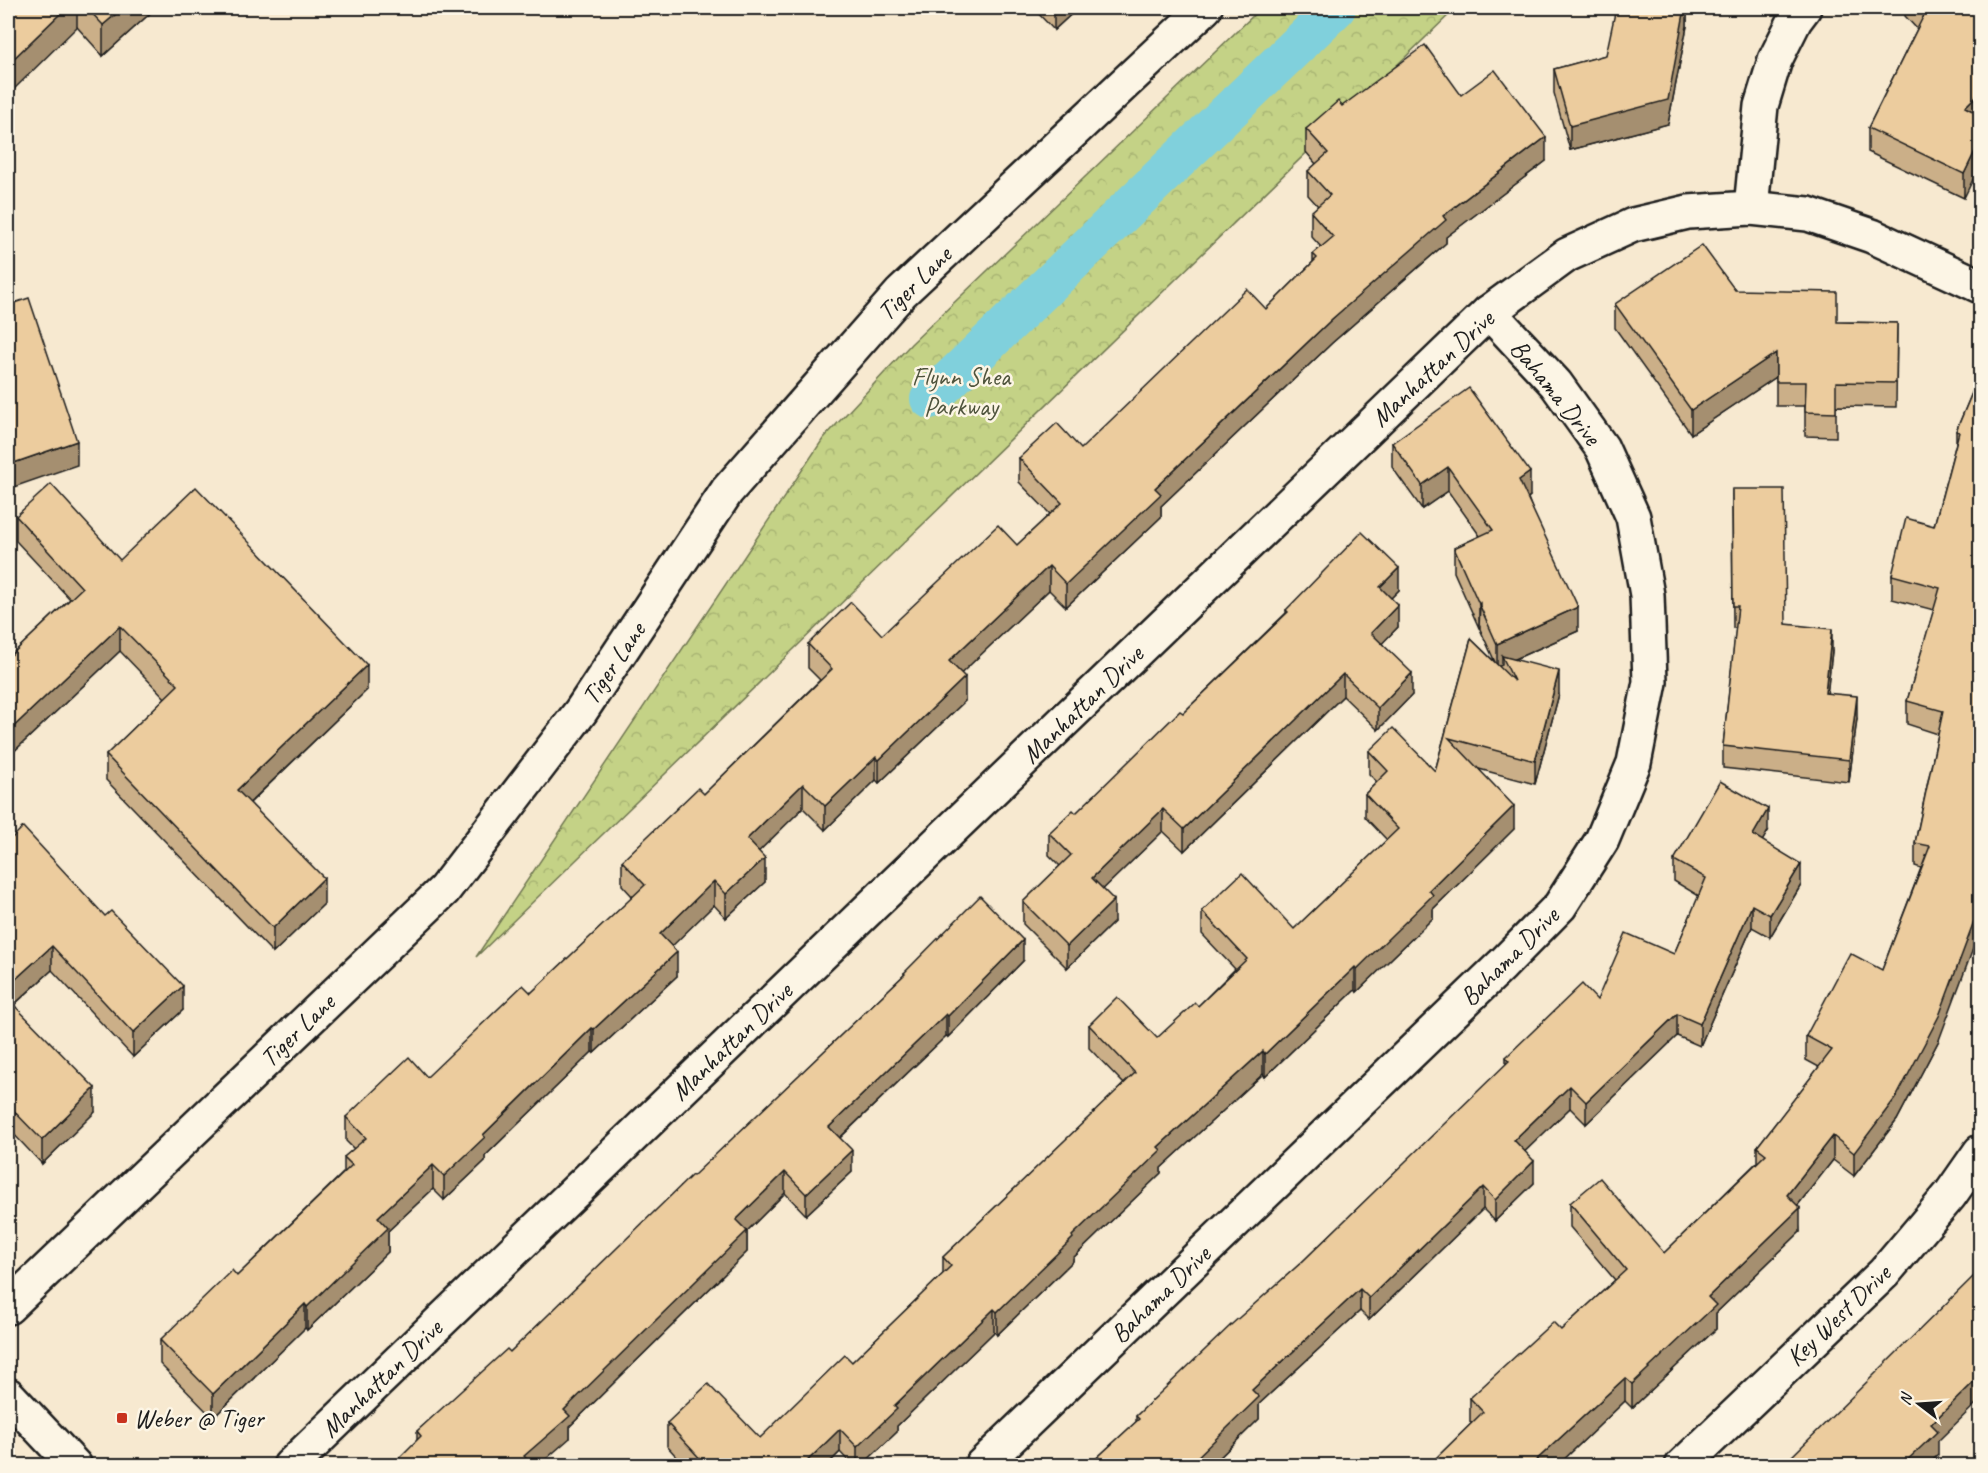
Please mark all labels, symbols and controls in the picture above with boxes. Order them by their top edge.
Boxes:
street label: Tiger Lane [870,237,960,328]
street label: Manhattan Drive [1364,302,1502,434]
street label: Bahama Drive [1503,333,1609,453]
park label: Flynn Shea Parkway [912,360,1012,423]
street label: Tiger Lane [574,614,654,711]
street label: Manhattan Drive [1015,637,1151,771]
street label: Bahama Drive [1453,899,1567,1013]
street label: Manhattan Drive [664,974,800,1108]
street label: Tiger Lane [253,985,344,1074]
street label: Bahama Drive [1103,1237,1219,1350]
street label: Key West Drive [1779,1256,1899,1373]
street label: Manhattan Drive [314,1311,450,1445]
north arrow [1889,1374,1949,1434]
text: N [1895,1389,1918,1408]
place label: Weber @ Tiger [134,1402,265,1435]
marker: Weber @ Tiger [115,1411,129,1425]

